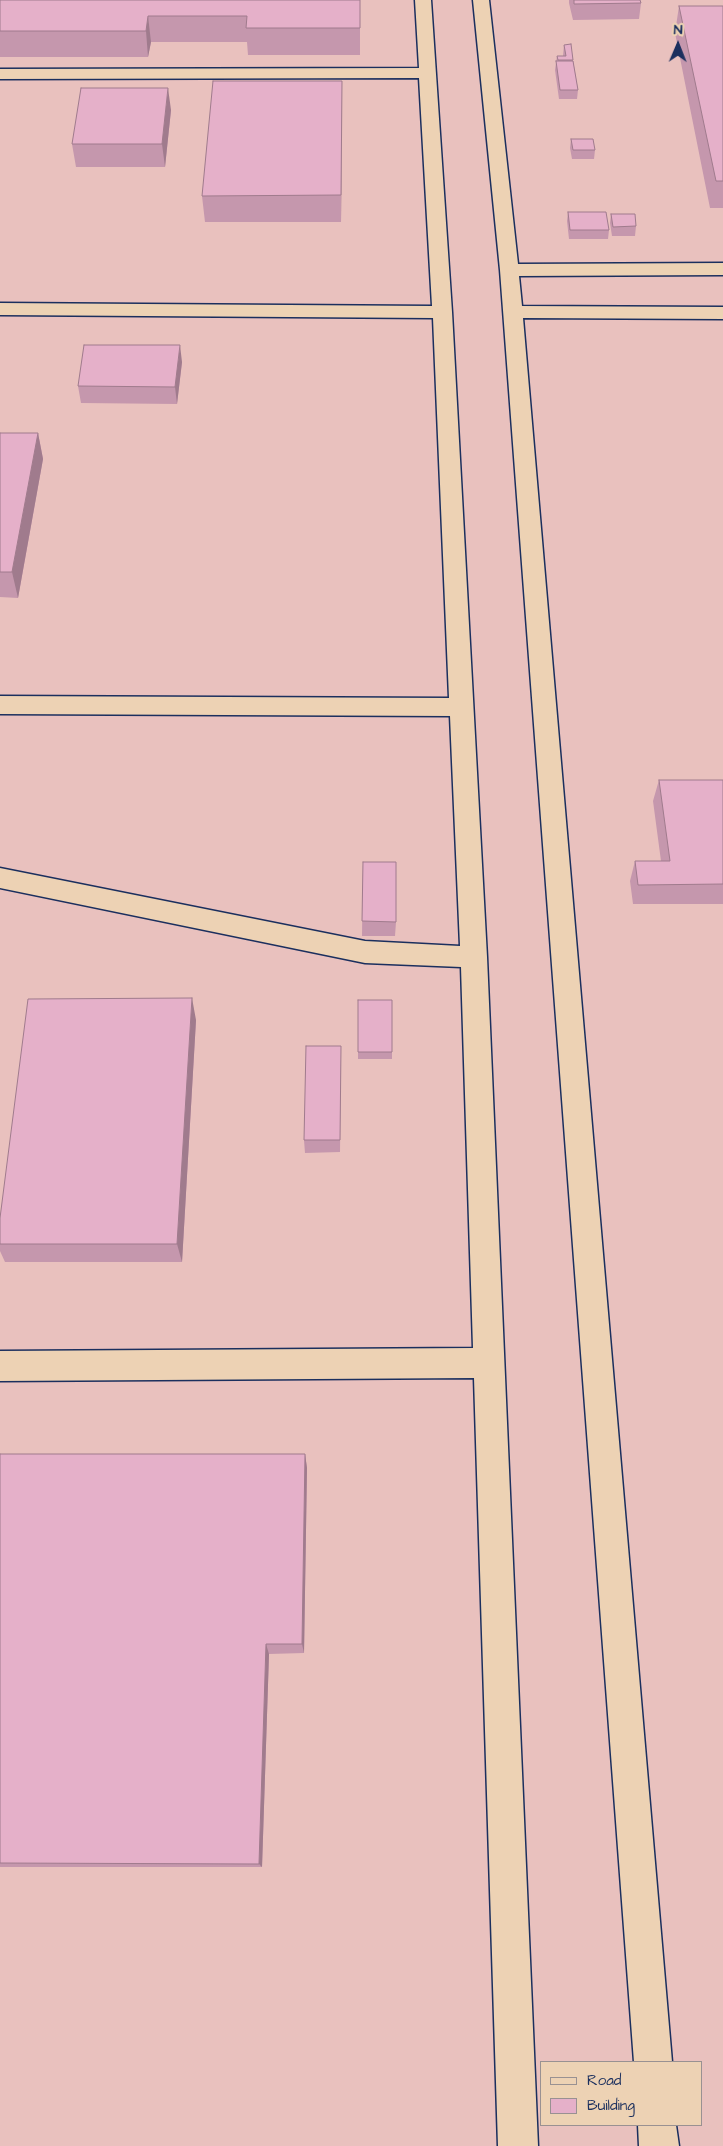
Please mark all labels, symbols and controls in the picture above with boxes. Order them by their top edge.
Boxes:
north arrow [653,20,703,70]
text: N [674,20,683,40]
legend [540,2061,703,2126]
text: Road [587,2070,621,2091]
text: Building [587,2095,635,2116]

